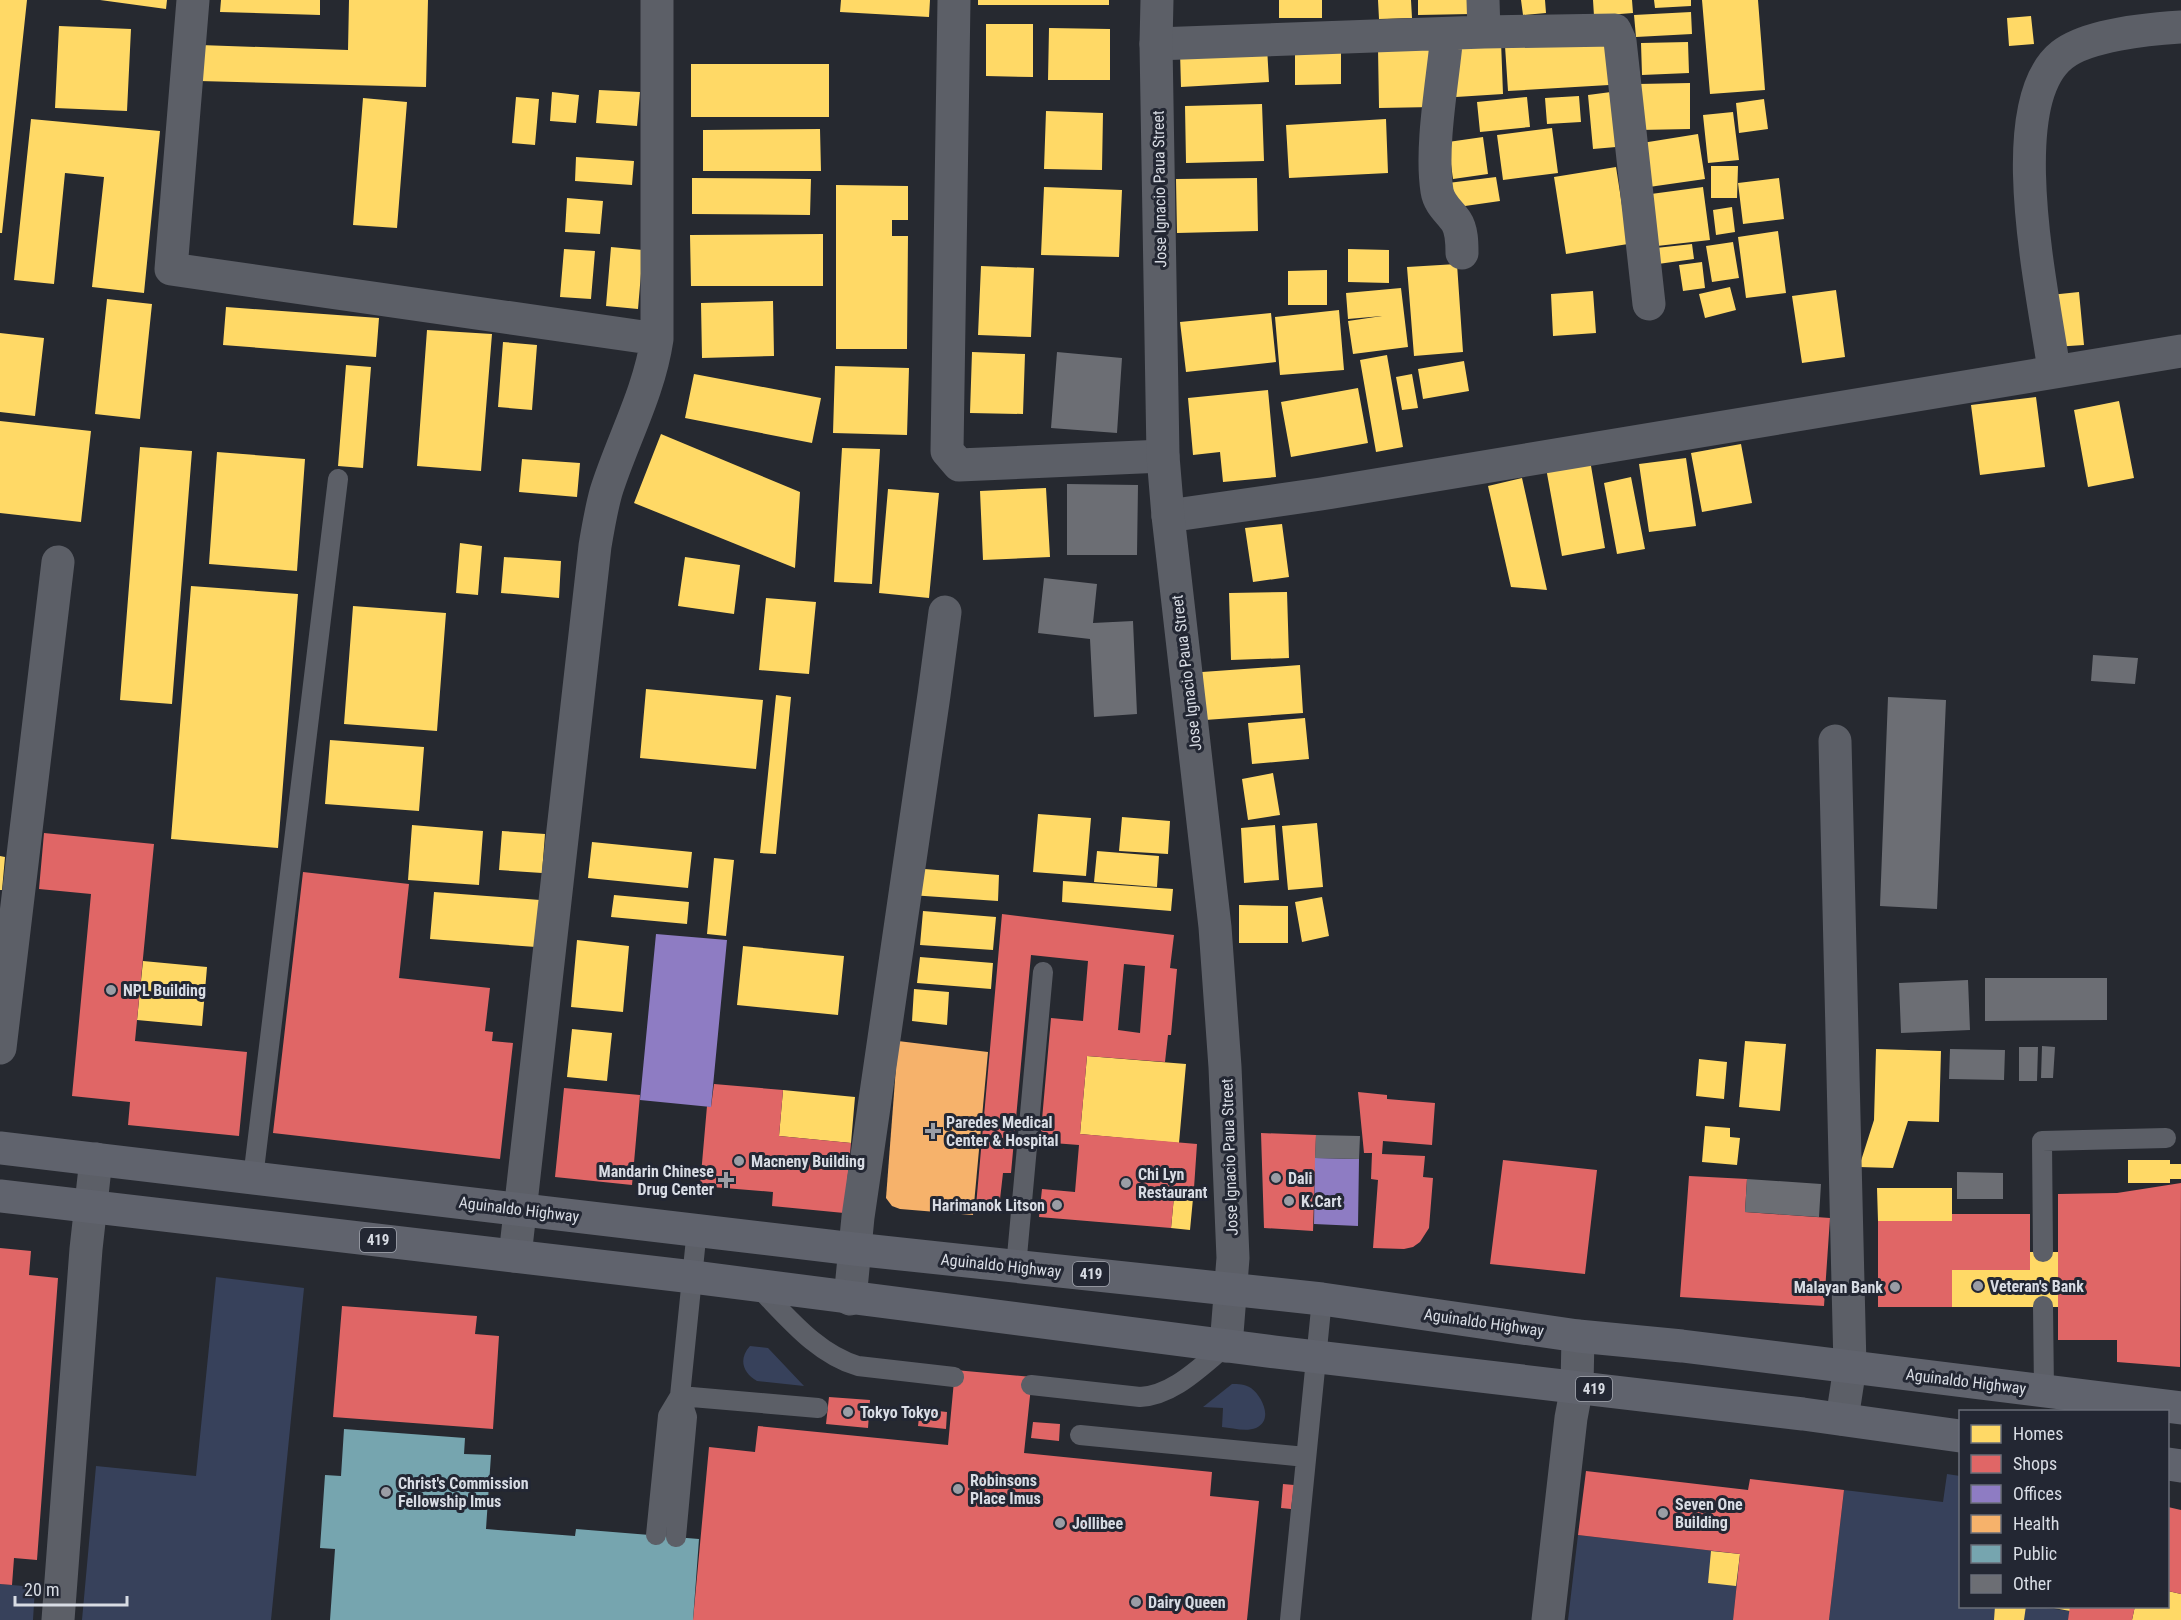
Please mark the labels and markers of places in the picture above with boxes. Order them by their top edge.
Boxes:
place label: NPL Building [123,981,206,1000]
marker: NPL Building [104,983,118,997]
place label: Paredes Medical Center & Hospital [946,1113,1059,1150]
marker: Paredes Medical Center & Hospital [924,1122,942,1140]
place label: Macneny Building [751,1152,865,1171]
marker: Macneny Building [732,1154,746,1168]
place label: Mandarin Chinese Drug Center [599,1162,714,1199]
place label: Chi Lyn Restaurant [1138,1165,1208,1202]
place label: Dali [1288,1169,1313,1188]
marker: Dali [1269,1171,1283,1185]
marker: Mandarin Chinese Drug Center [719,1173,733,1187]
marker: Chi Lyn Restaurant [1119,1176,1133,1190]
place label: K.Cart [1301,1192,1342,1211]
marker: K.Cart [1282,1194,1296,1208]
place label: Harimanok Litson [932,1196,1045,1215]
marker: Harimanok Litson [1050,1198,1064,1212]
place label: Veteran's Bank [1990,1277,2084,1296]
place label: Malayan Bank [1794,1278,1883,1297]
marker: Veteran's Bank [1971,1279,1985,1293]
marker: Malayan Bank [1888,1280,1902,1294]
place label: Tokyo Tokyo [860,1403,939,1422]
marker: Tokyo Tokyo [841,1405,855,1419]
place label: Robinsons Place Imus [970,1471,1041,1508]
place label: Christ's Commission Fellowship Imus [398,1474,529,1511]
marker: Robinsons Place Imus [951,1482,965,1496]
marker: Christ's Commission Fellowship Imus [379,1485,393,1499]
place label: Seven One Building [1675,1495,1743,1532]
marker: Seven One Building [1656,1506,1670,1520]
place label: Jollibee [1072,1514,1123,1533]
marker: Jollibee [1053,1516,1067,1530]
place label: Dairy Queen [1148,1593,1226,1612]
marker: Dairy Queen [1129,1595,1143,1609]

